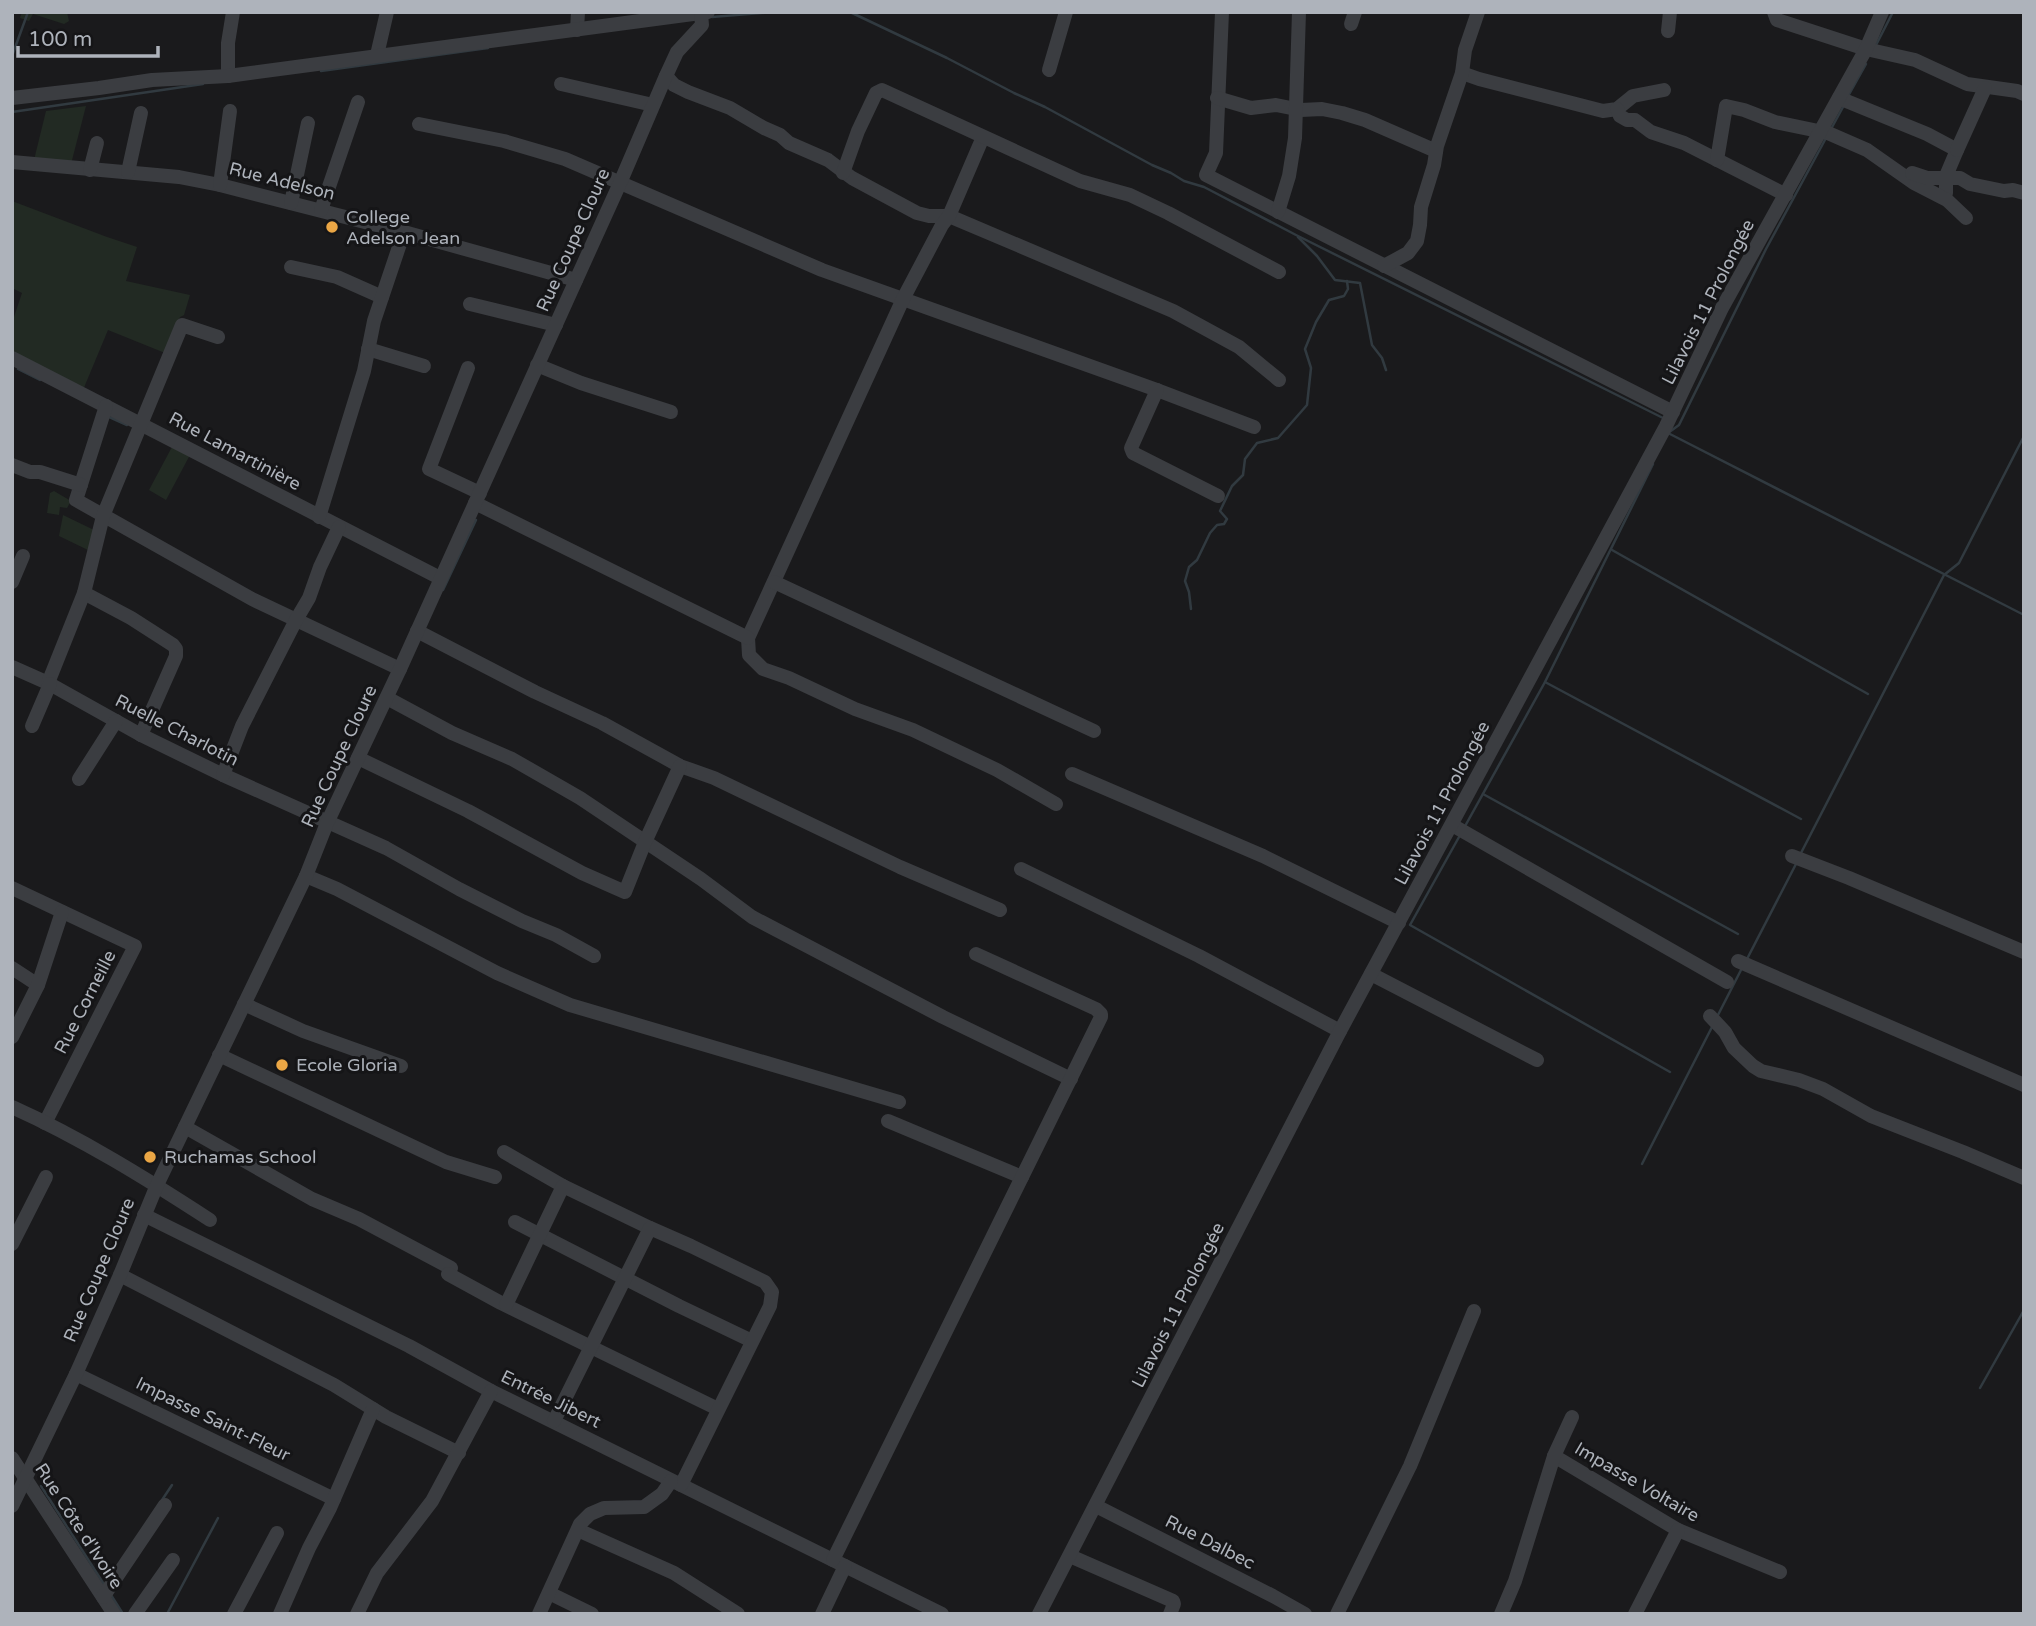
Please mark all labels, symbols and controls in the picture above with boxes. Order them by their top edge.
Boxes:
scale bar [18,14,158,58]
text: 100 m [28,27,92,52]
street label: Rue Adelson [227,157,337,205]
street label: Rue Coupe Cloure [531,165,615,315]
place label: College Adelson Jean [346,206,460,249]
street label: Lilavois 11 Prolongée [1657,216,1759,388]
marker: College Adelson Jean [324,219,340,235]
street label: Rue Lamartinière [165,407,305,495]
street label: Rue Coupe Cloure [296,681,382,831]
street label: Ruelle Charlotin [111,689,243,771]
street label: Lilavois 11 Prolongée [1389,717,1495,889]
street label: Rue Corneille [49,946,121,1058]
place label: Ecole Gloria [296,1054,398,1076]
marker: Ecole Gloria [274,1057,290,1073]
place label: Ruchamas School [164,1146,316,1168]
marker: Ruchamas School [142,1149,158,1165]
street label: Rue Coupe Cloure [59,1194,139,1346]
street label: Lilavois 11 Prolongée [1127,1219,1229,1391]
street label: Entrée Jibert [497,1365,605,1433]
street label: Impasse Saint-Fleur [132,1372,294,1466]
street label: Impasse Voltaire [1571,1437,1703,1527]
street label: Rue Côte d'Ivoire [30,1459,128,1593]
street label: Rue Dalbec [1161,1510,1259,1574]

